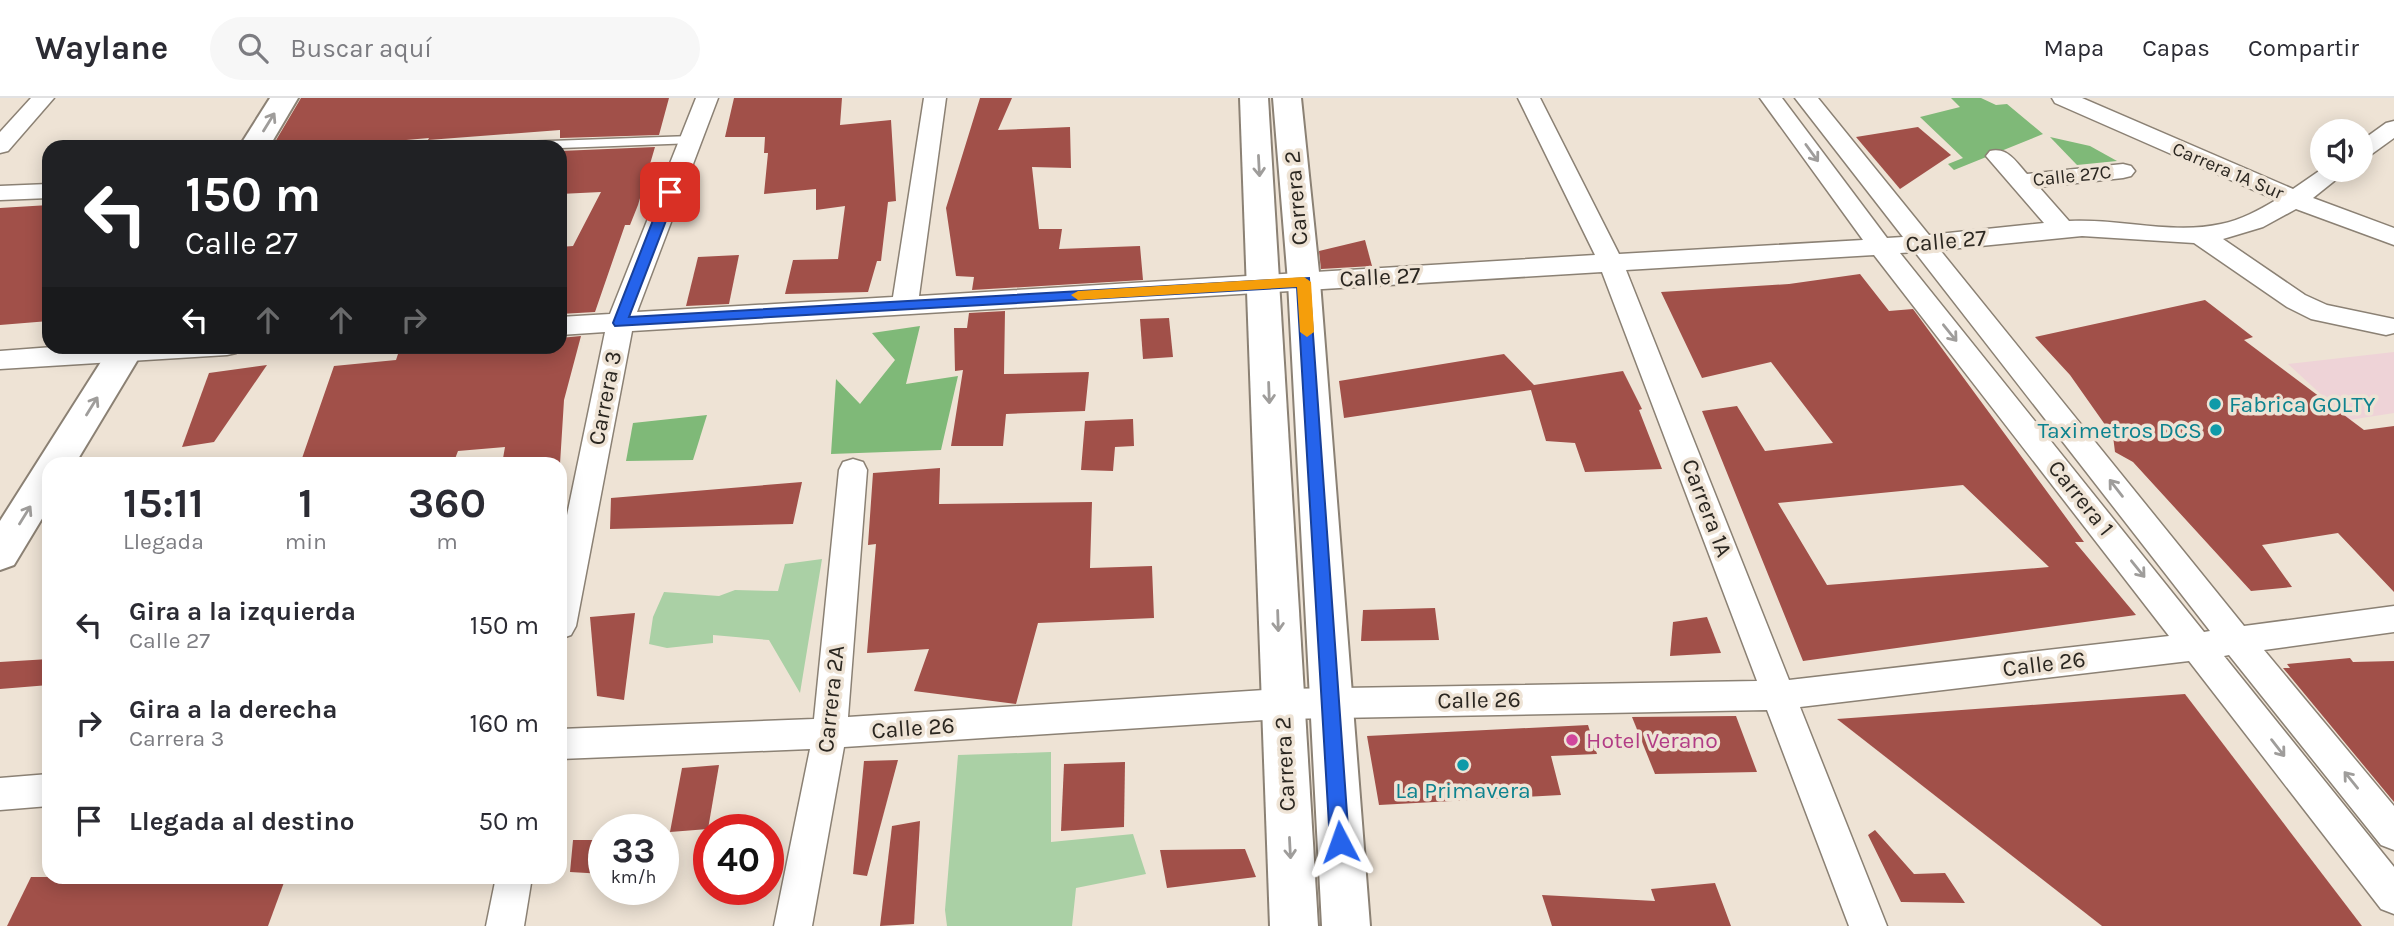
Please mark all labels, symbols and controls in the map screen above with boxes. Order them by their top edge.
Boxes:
search box [210,17,700,80]
text: Waylane [35,29,168,67]
icon: search [234,29,272,67]
text: Buscar aquí [290,33,432,64]
text: Mapa [2043,34,2104,62]
text: Capas [2142,34,2210,62]
text: Compartir [2248,34,2359,62]
one-way arrow [263,113,277,133]
map controls [2310,119,2373,182]
button: sound [2310,119,2373,182]
street label: Carrera 1A Sur [2169,138,2287,204]
one-way arrow [1804,143,1819,162]
street label: Carrera 2 [1278,150,1314,246]
one-way arrow [1252,154,1265,177]
street label: Calle 27C [2032,161,2112,191]
pin [640,162,700,222]
text: 150 m [185,166,321,223]
icon: left [70,168,161,259]
icon: arrive [651,173,689,211]
street label: Calle 27 [1904,224,1988,258]
text: Calle 27 [185,225,298,262]
street label: Calle 27 [1339,261,1421,293]
icon: left [176,301,214,339]
icon: ahead [249,301,287,339]
icon: ahead [322,301,360,339]
icon: right [395,301,433,339]
one-way arrow [1942,324,1958,342]
street label: Carrera 3 [583,349,627,447]
one-way arrow [1263,382,1276,405]
place label: Fabrica GOLTY [2229,391,2376,418]
one-way arrow [86,396,100,416]
marker: Fabrica GOLTY [2207,396,2223,412]
place label: Taximetros DCS [2038,417,2202,444]
marker: Taximetros DCS [2208,422,2224,438]
street label: Carrera 1A [1676,455,1738,561]
street label: Carrera 1 [2042,455,2120,541]
text: 15:11 [123,478,204,528]
text: 1 [298,478,313,528]
text: 360 [408,478,486,528]
one-way arrow [2109,480,2124,498]
one-way arrow [18,505,32,525]
text: Llegada [123,528,204,555]
text: min [285,528,327,555]
text: m [436,528,458,555]
one-way arrow [2130,559,2145,577]
text: Gira a la izquierda [129,596,356,627]
icon: left [70,606,108,644]
one-way arrow [1271,609,1285,632]
text: 150 m [470,610,539,641]
text: Calle 27 [129,627,210,654]
street label: Carrera 2A [812,644,850,754]
street label: Calle 26 [2001,646,2087,682]
street label: Calle 26 [1437,686,1521,714]
text: Gira a la derecha [129,694,338,725]
icon: right [70,704,108,742]
text: 160 m [470,708,539,739]
street label: Calle 26 [870,712,956,744]
street label: Carrera 2 [1269,716,1301,812]
text: Carrera 3 [129,725,224,752]
place label: Hotel Verano [1586,727,1718,754]
marker: Hotel Verano [1564,732,1580,748]
one-way arrow [2271,738,2286,756]
marker: La Primavera [1455,757,1471,773]
one-way arrow [2343,772,2359,790]
place label: La Primavera [1395,777,1531,804]
icon: arrive [70,802,108,840]
position arrow [1303,805,1377,879]
text: Llegada al destino [129,806,355,837]
text: 50 m [478,806,539,837]
speed limit sign: 40 [693,814,784,905]
text: 33 [612,830,655,871]
one-way arrow [1283,836,1296,859]
text: km/h [611,866,656,888]

